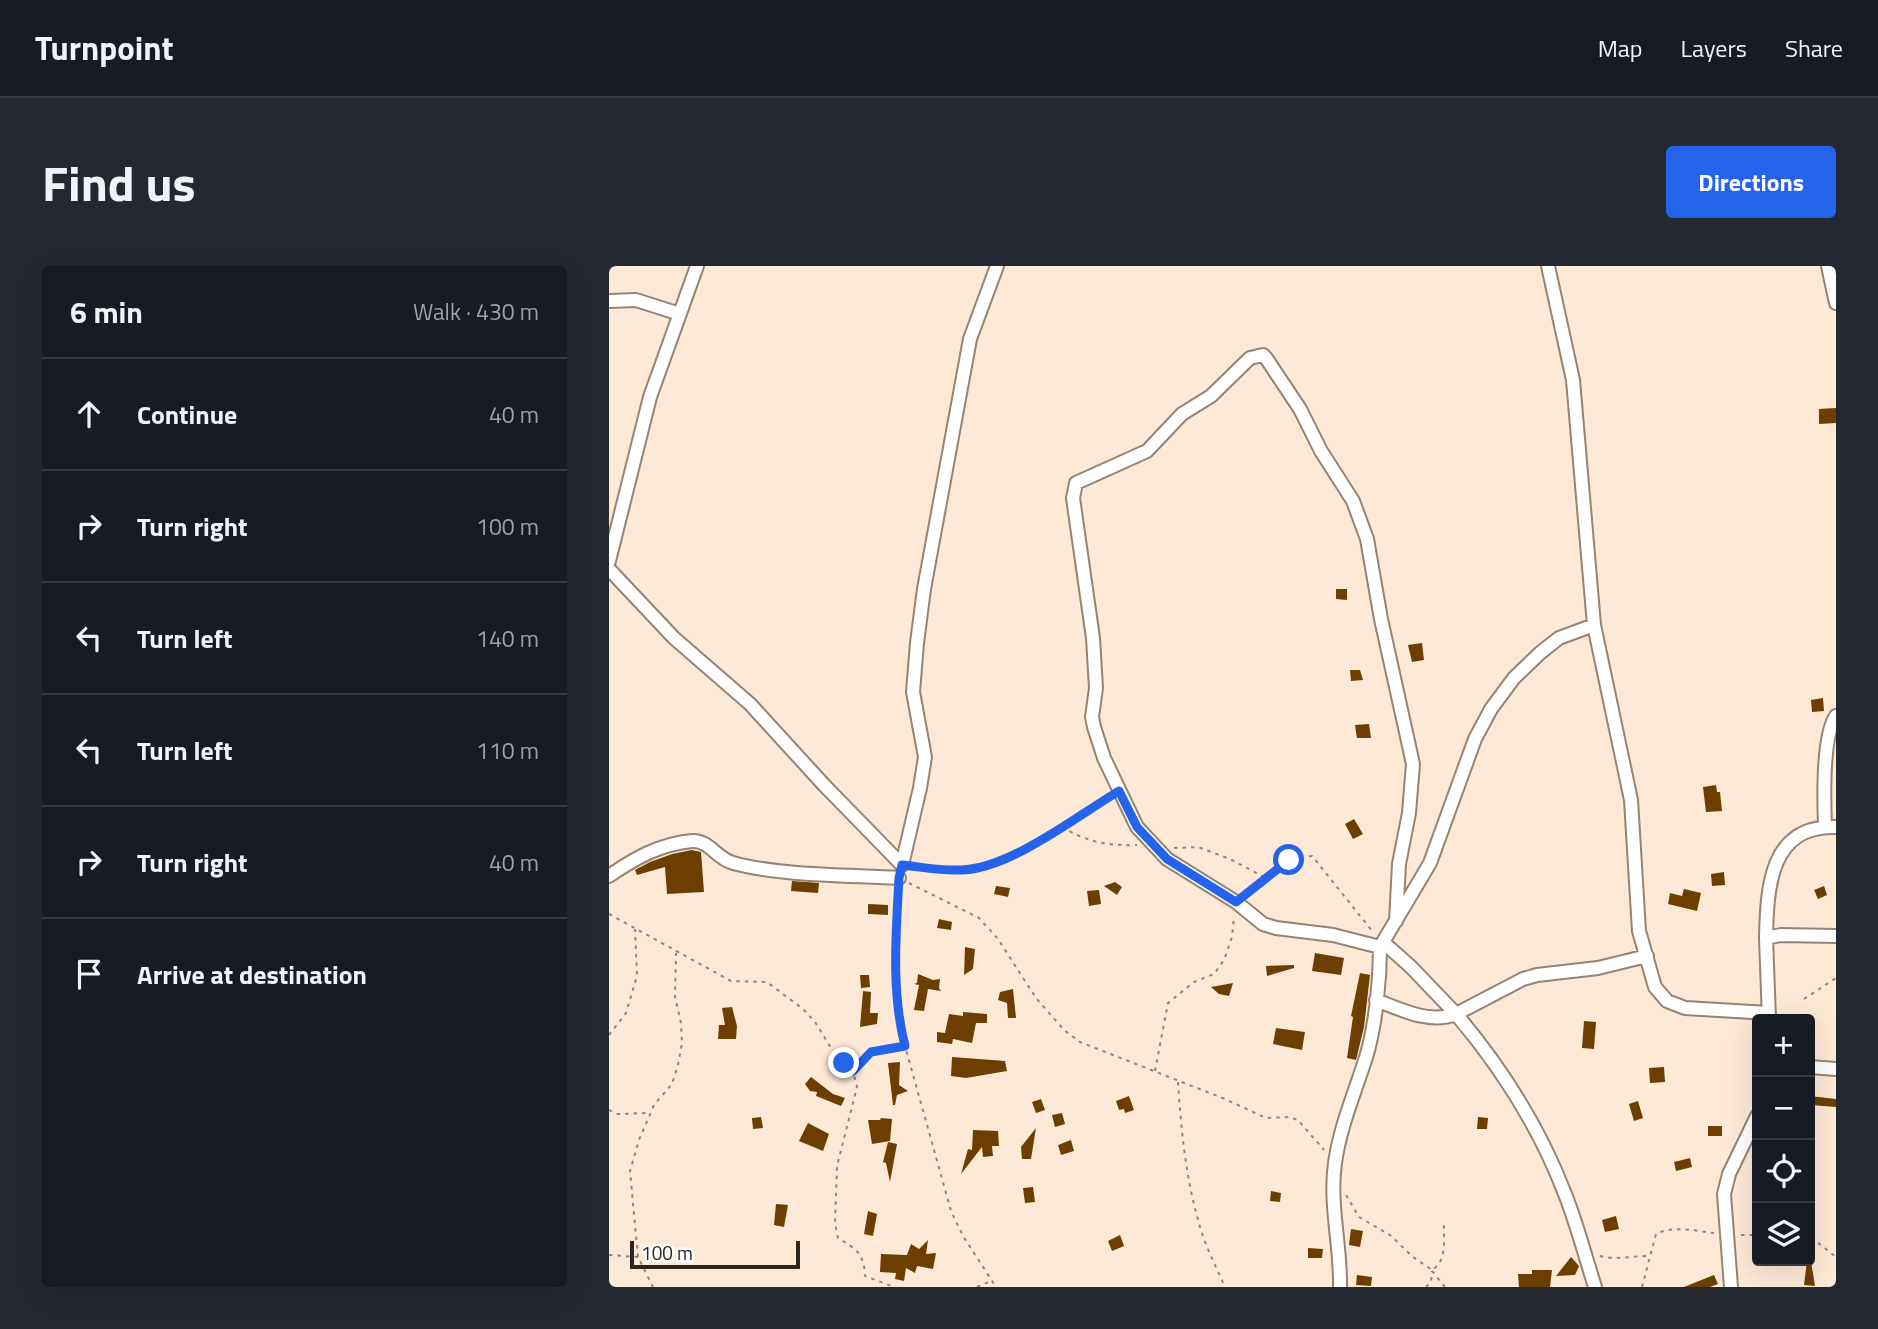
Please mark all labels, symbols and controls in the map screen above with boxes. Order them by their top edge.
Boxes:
text: Turnpoint [35,23,174,73]
text: Map [1598,30,1643,66]
text: Layers [1681,30,1747,66]
text: Share [1785,30,1843,66]
text: Find us [42,145,196,220]
button: Directions [1666,146,1836,218]
text: 6 min [70,289,143,335]
text: Walk · 430 m [413,294,539,329]
icon: ahead [70,395,108,433]
text: Continue [137,395,237,434]
text: 40 m [489,397,539,432]
icon: right [70,507,108,545]
text: Turn right [137,507,248,546]
text: 100 m [476,509,539,544]
icon: left [70,619,108,657]
text: Turn left [137,619,232,658]
text: 140 m [476,621,539,656]
icon: left [70,731,108,769]
text: Turn left [137,731,232,770]
text: 110 m [476,733,539,768]
icon: right [70,843,108,881]
text: Turn right [137,843,248,882]
route start [1273,844,1304,875]
text: 40 m [489,845,539,880]
icon: arrive [70,955,108,993]
text: Arrive at destination [137,955,367,994]
map controls [1752,1014,1815,1266]
button: + [1752,1014,1815,1077]
route end [828,1047,859,1078]
button: − [1752,1077,1815,1140]
button: locate [1752,1140,1815,1203]
button: layers [1752,1203,1815,1266]
scale bar [630,1238,800,1270]
text: 100 m [641,1238,693,1267]

